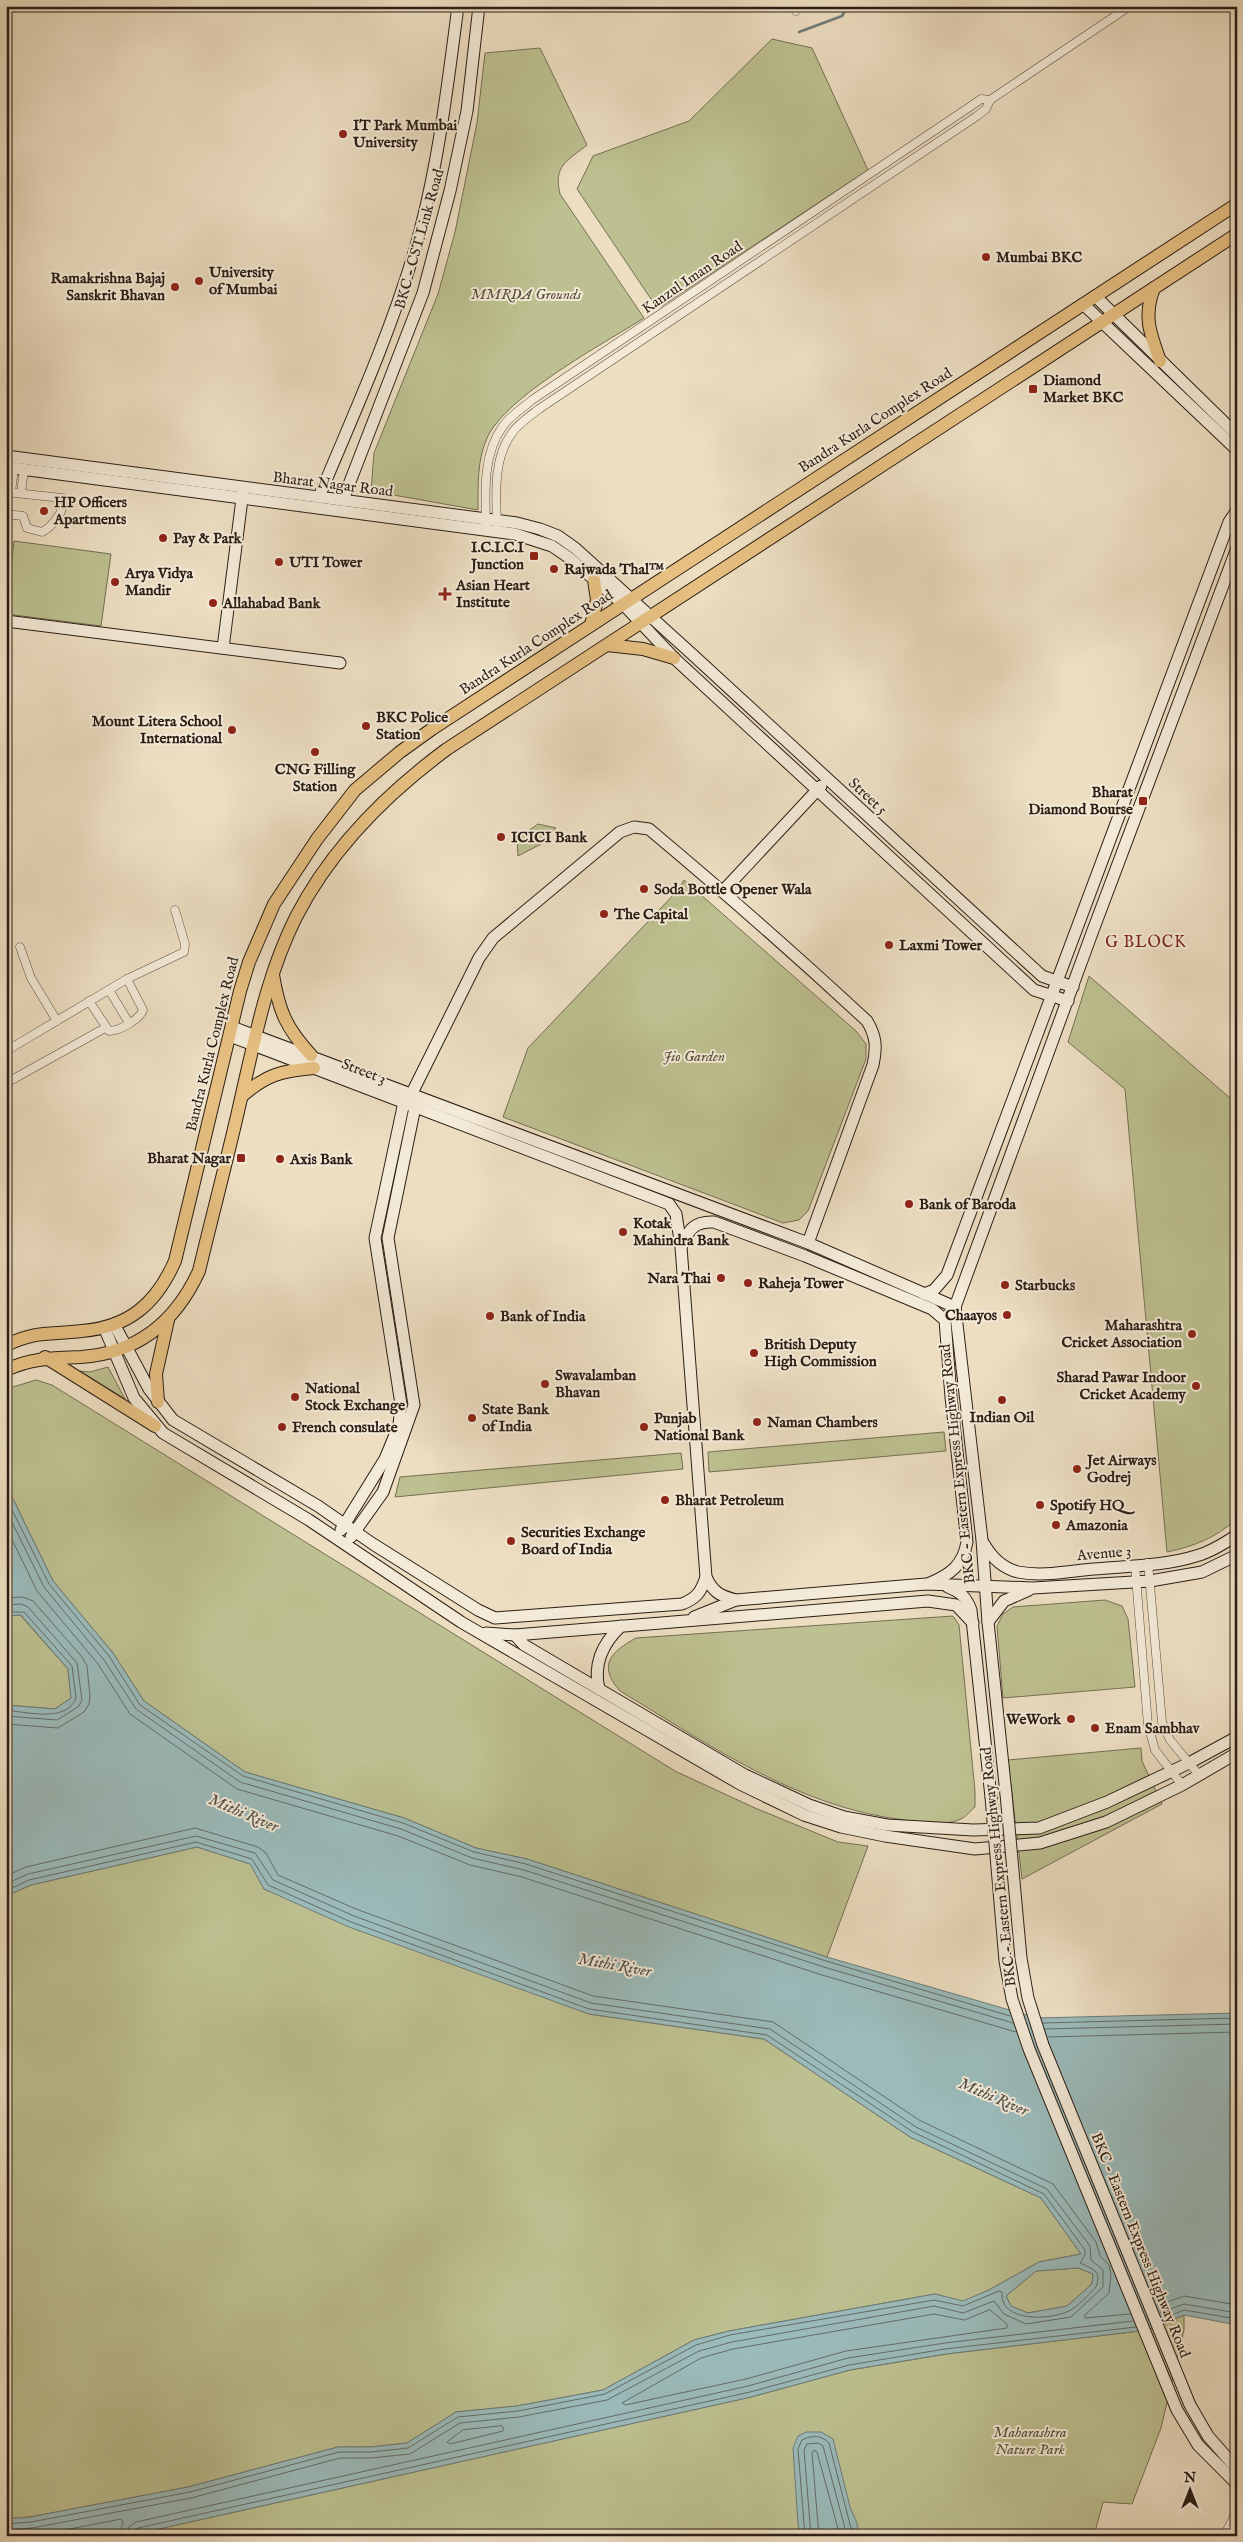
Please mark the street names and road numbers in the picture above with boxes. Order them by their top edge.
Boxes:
street label: BKC - CST Link Road [390,166,449,311]
street label: Kanzul Iman Road [638,236,747,318]
street label: Bandra Kurla Complex Road [795,363,957,477]
street label: Bharat Nagar Road [272,468,395,501]
street label: Bandra Kurla Complex Road [456,585,618,699]
street label: Street 5 [844,774,891,819]
street label: Bandra Kurla Complex Road [182,954,244,1133]
street label: Street 3 [339,1054,389,1089]
street label: BKC - Eastern Express Highway Road [935,1342,980,1585]
street label: Avenue 3 [1075,1542,1132,1565]
street label: BKC - Eastern Express Highway Road [976,1745,1021,1988]
street label: BKC - Eastern Express Highway Road [1087,2130,1195,2361]

